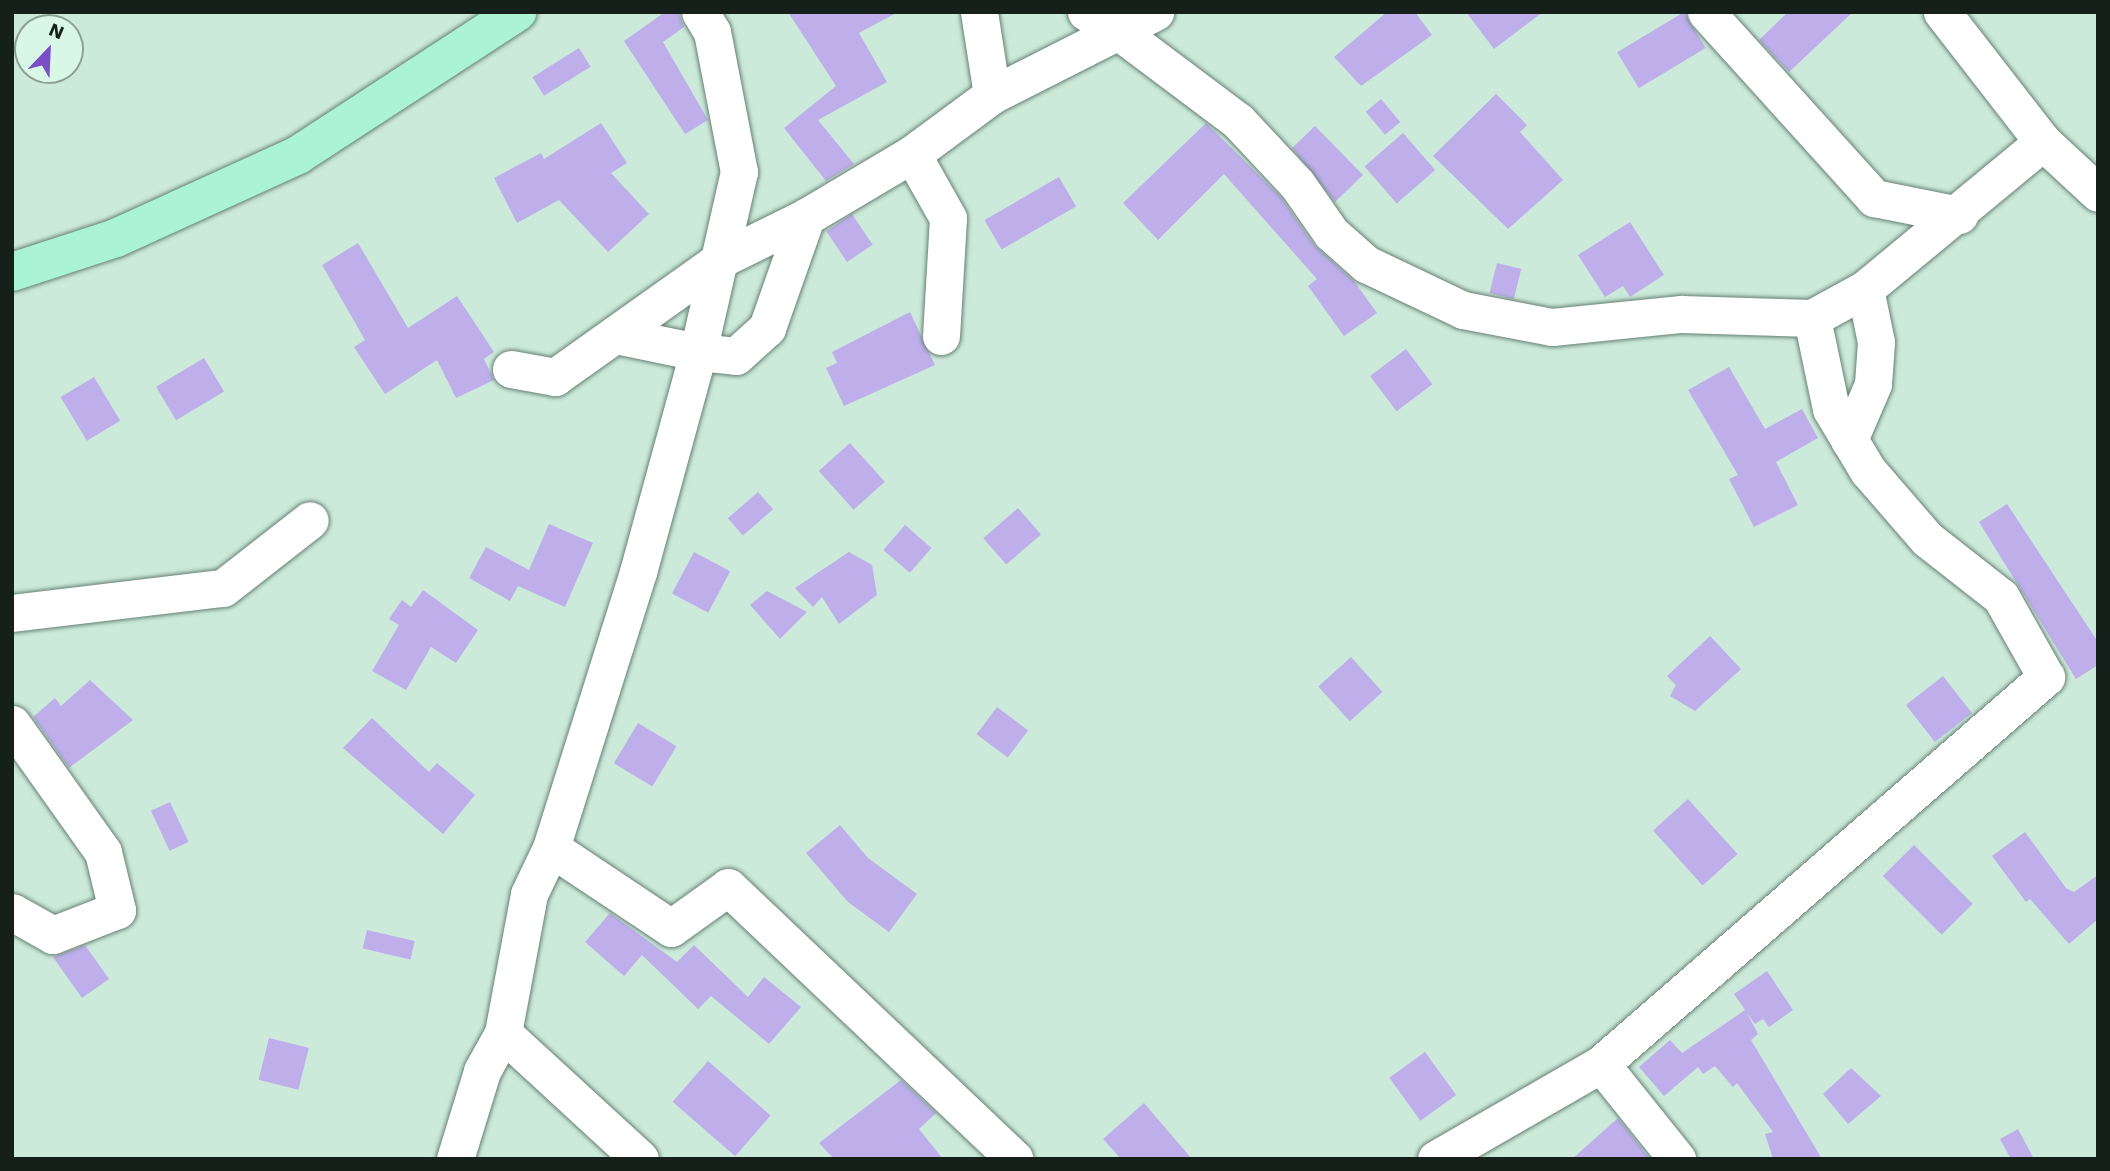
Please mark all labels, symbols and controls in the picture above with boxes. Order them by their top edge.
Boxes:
north arrow [14,14,84,84]
text: N [46,18,68,44]

